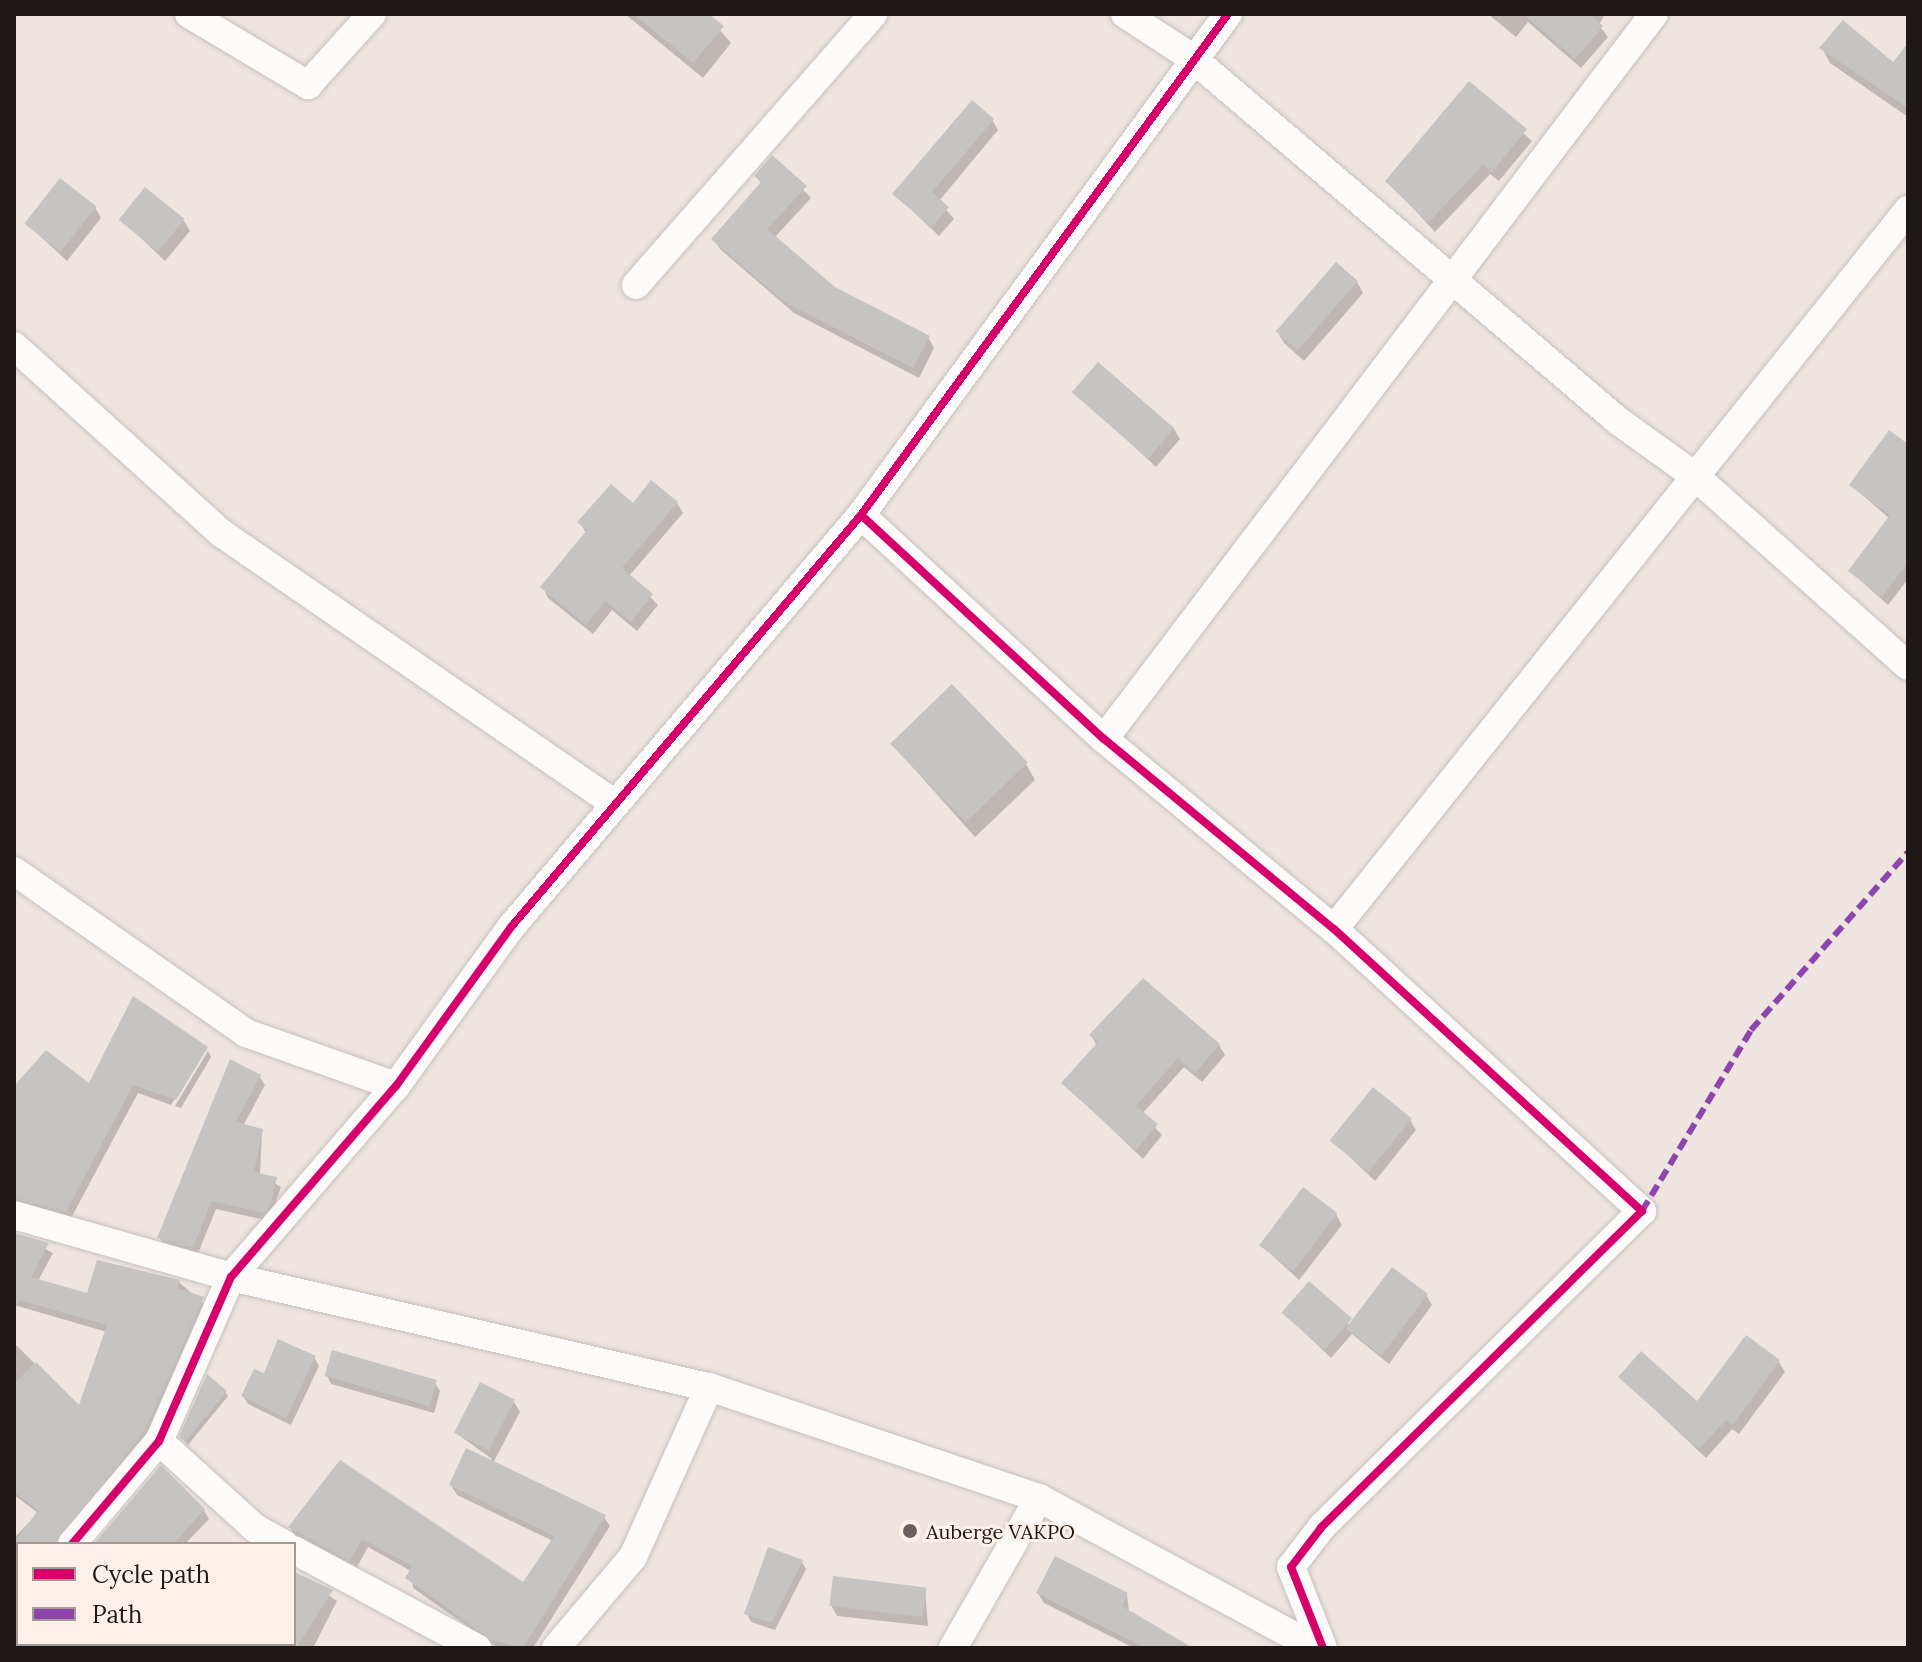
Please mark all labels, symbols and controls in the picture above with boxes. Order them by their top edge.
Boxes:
place label: Auberge VAKPO [926,1519,1075,1543]
marker: Auberge VAKPO [901,1522,919,1540]
legend [16,1542,296,1646]
text: Cycle path [92,1559,210,1590]
text: Path [92,1599,142,1630]

